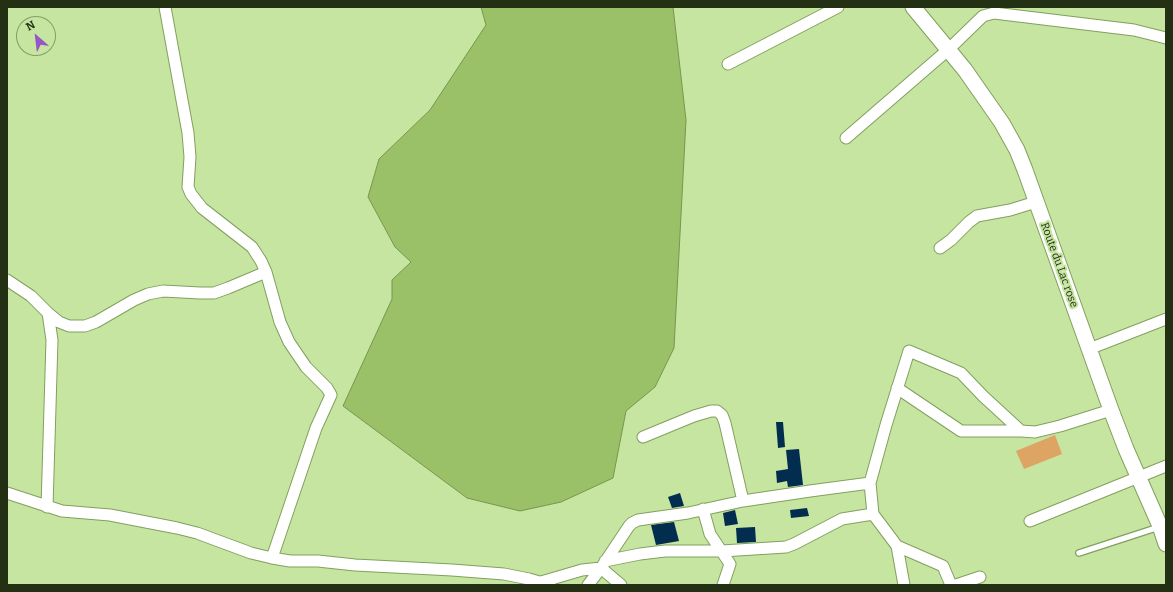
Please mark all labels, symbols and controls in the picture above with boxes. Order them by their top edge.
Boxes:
north arrow [16,16,56,56]
text: N [24,18,37,34]
street label: Route du Lac rose [1037,221,1081,309]

